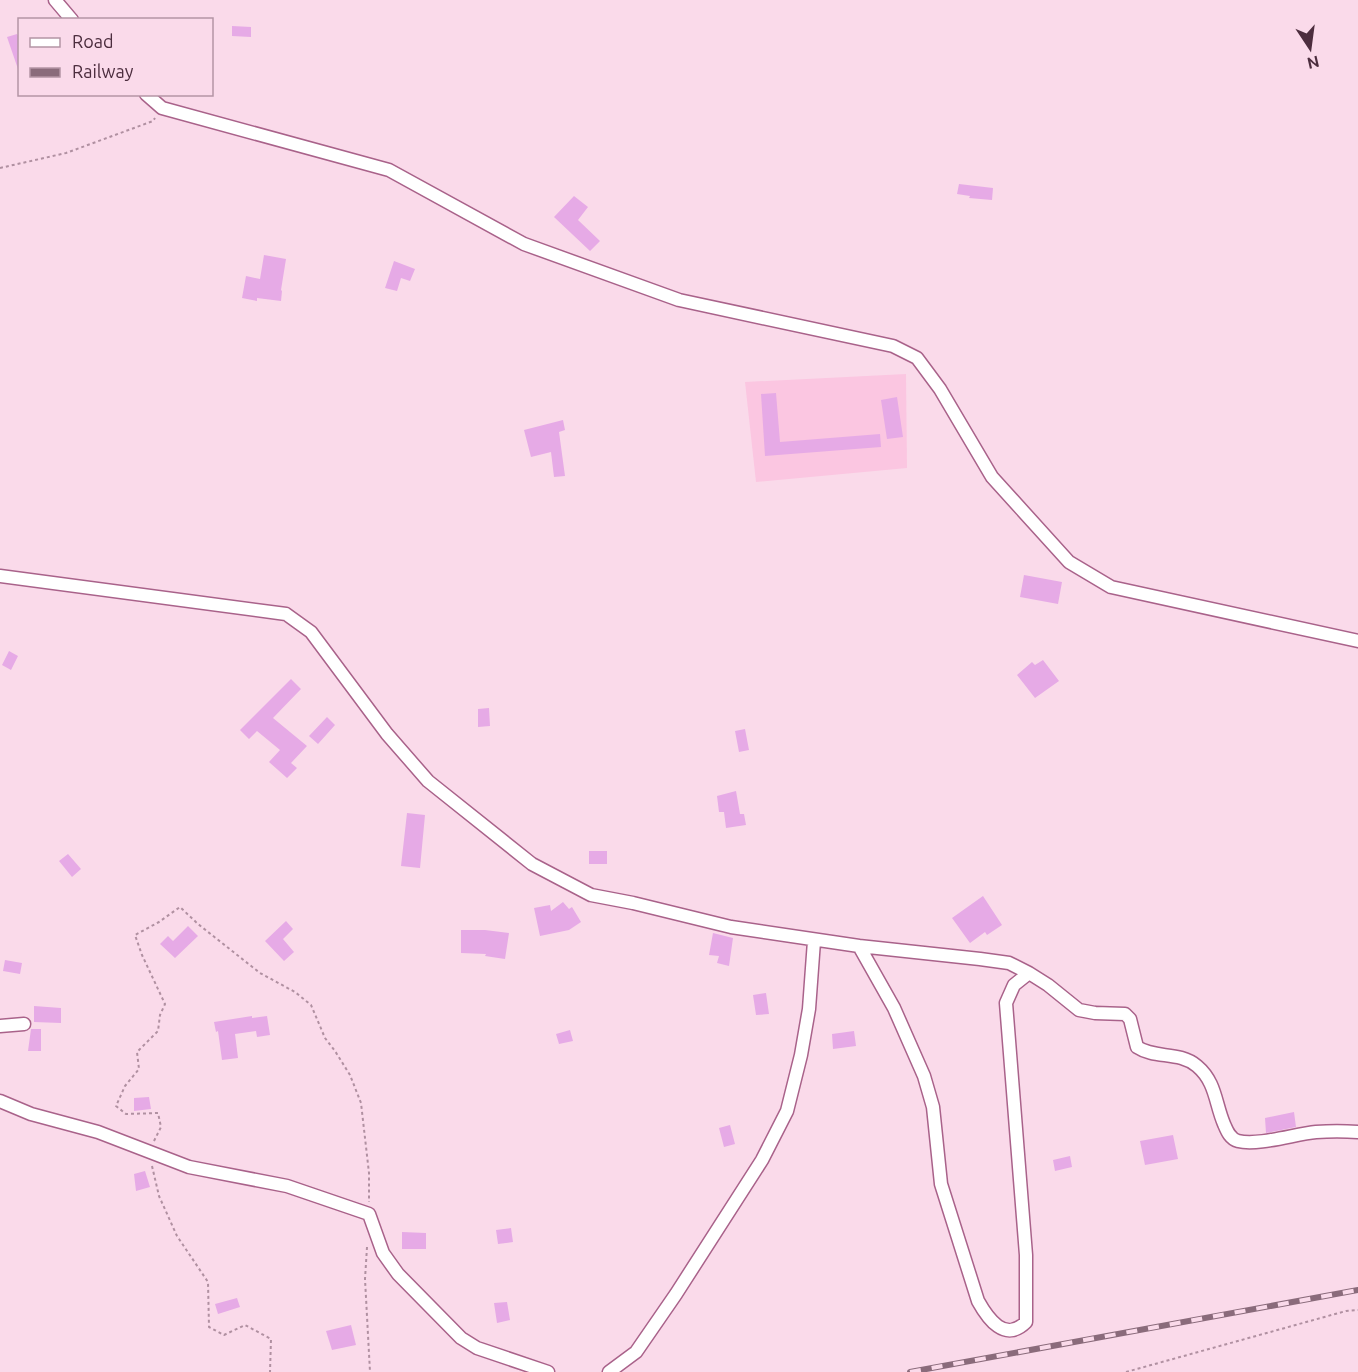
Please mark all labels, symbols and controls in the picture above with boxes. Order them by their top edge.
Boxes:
legend [18,18,213,96]
north arrow [1280,18,1340,78]
text: Road [72,31,114,51]
text: N [1306,53,1321,73]
text: Railway [72,61,134,81]

